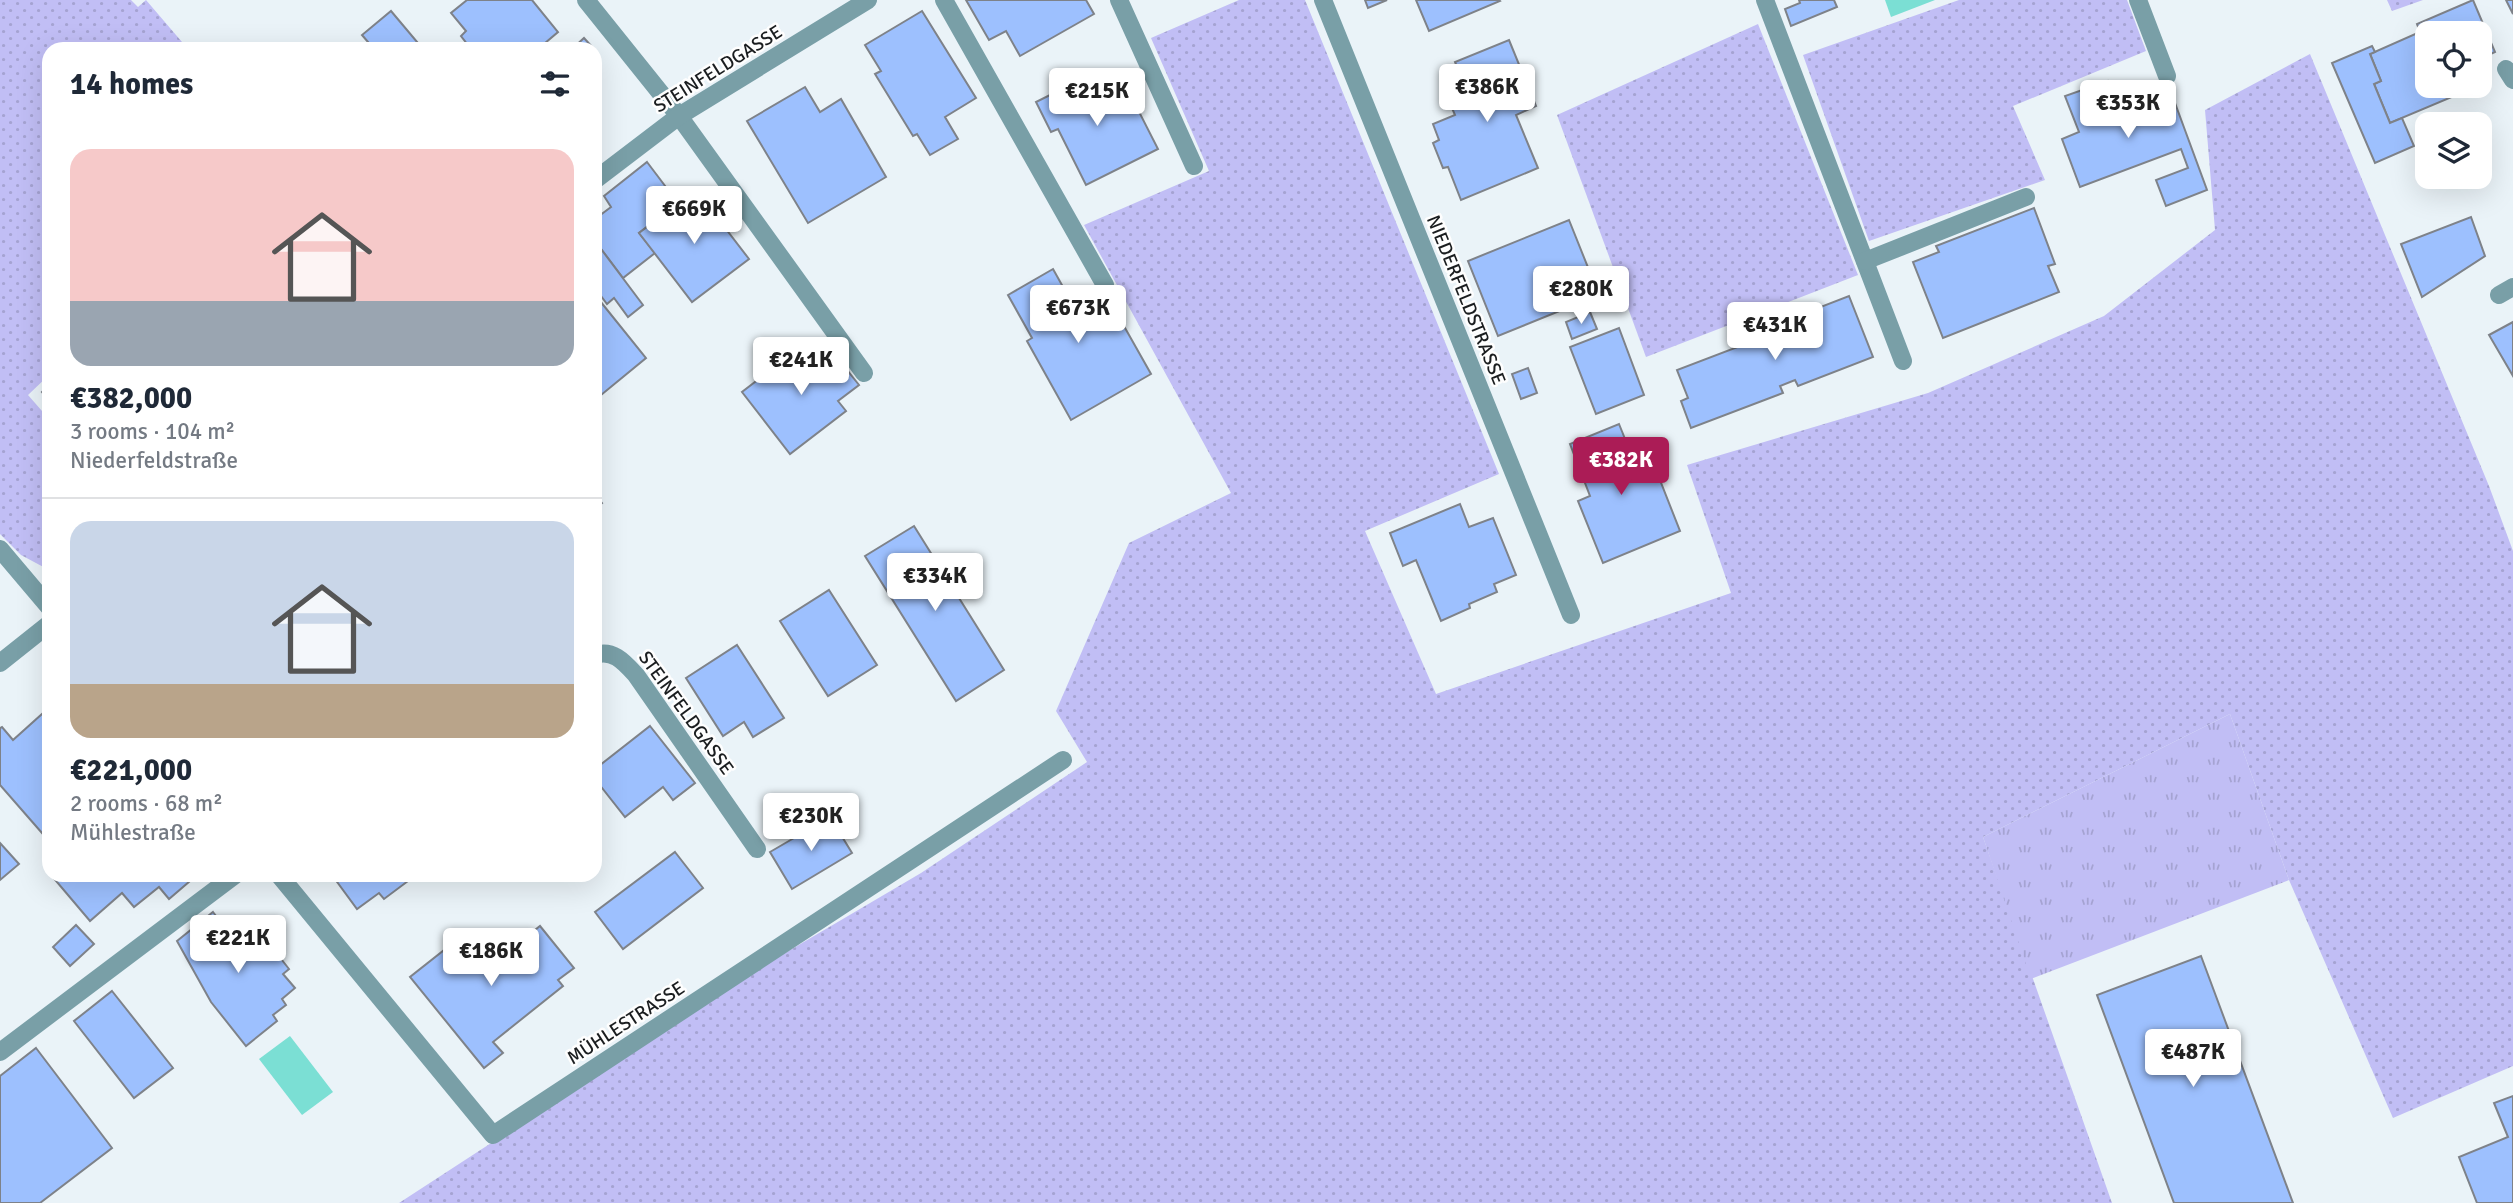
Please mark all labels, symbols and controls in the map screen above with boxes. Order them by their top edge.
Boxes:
street label: STEINFELDGASSE [649,20,787,118]
map controls [2415,21,2492,189]
button: locate [2415,21,2492,98]
pin: €386K [1438,64,1536,124]
icon: filters [536,65,574,103]
text: 14 homes [70,66,193,103]
pin: €215K [1048,68,1146,128]
text: €386K [1455,72,1519,101]
text: €215K [1065,76,1129,105]
pin: €353K [2079,80,2177,140]
text: €353K [2096,88,2160,117]
button: layers [2415,112,2492,189]
pin: €669K [645,187,743,246]
icon: home [259,194,385,320]
text: €669K [662,194,726,223]
street label: NIEDERFELDSTRASSE [1421,212,1511,388]
pin: €280K [1532,266,1630,326]
text: €280K [1549,274,1613,303]
pin: €673K [1029,286,1127,345]
text: €673K [1046,293,1110,322]
pin: €431K [1726,302,1824,362]
text: €431K [1743,310,1807,339]
pin: €241K [752,338,850,397]
text: €241K [769,345,833,374]
text: €382,000 [70,380,192,417]
text: 3 rooms · 104 m² [70,417,235,446]
pin: €382K [1572,438,1670,497]
text: €382K [1589,445,1653,474]
text: Niederfeldstraße [70,446,238,475]
pin: €334K [886,554,984,613]
text: €334K [903,561,967,590]
icon: home [259,566,385,692]
street label: STEINFELDGASSE [633,646,739,780]
text: €221,000 [70,752,192,789]
text: 2 rooms · 68 m² [70,789,223,818]
pin: €230K [762,794,860,853]
text: €230K [779,801,843,830]
text: Mühlestraße [70,818,196,847]
pin: €221K [189,916,287,975]
text: €221K [206,923,270,952]
pin: €186K [442,928,540,988]
text: €186K [459,936,523,965]
street label: MÜHLESTRASSE [563,976,689,1070]
pin: €487K [2144,1030,2242,1089]
text: €487K [2161,1037,2225,1066]

